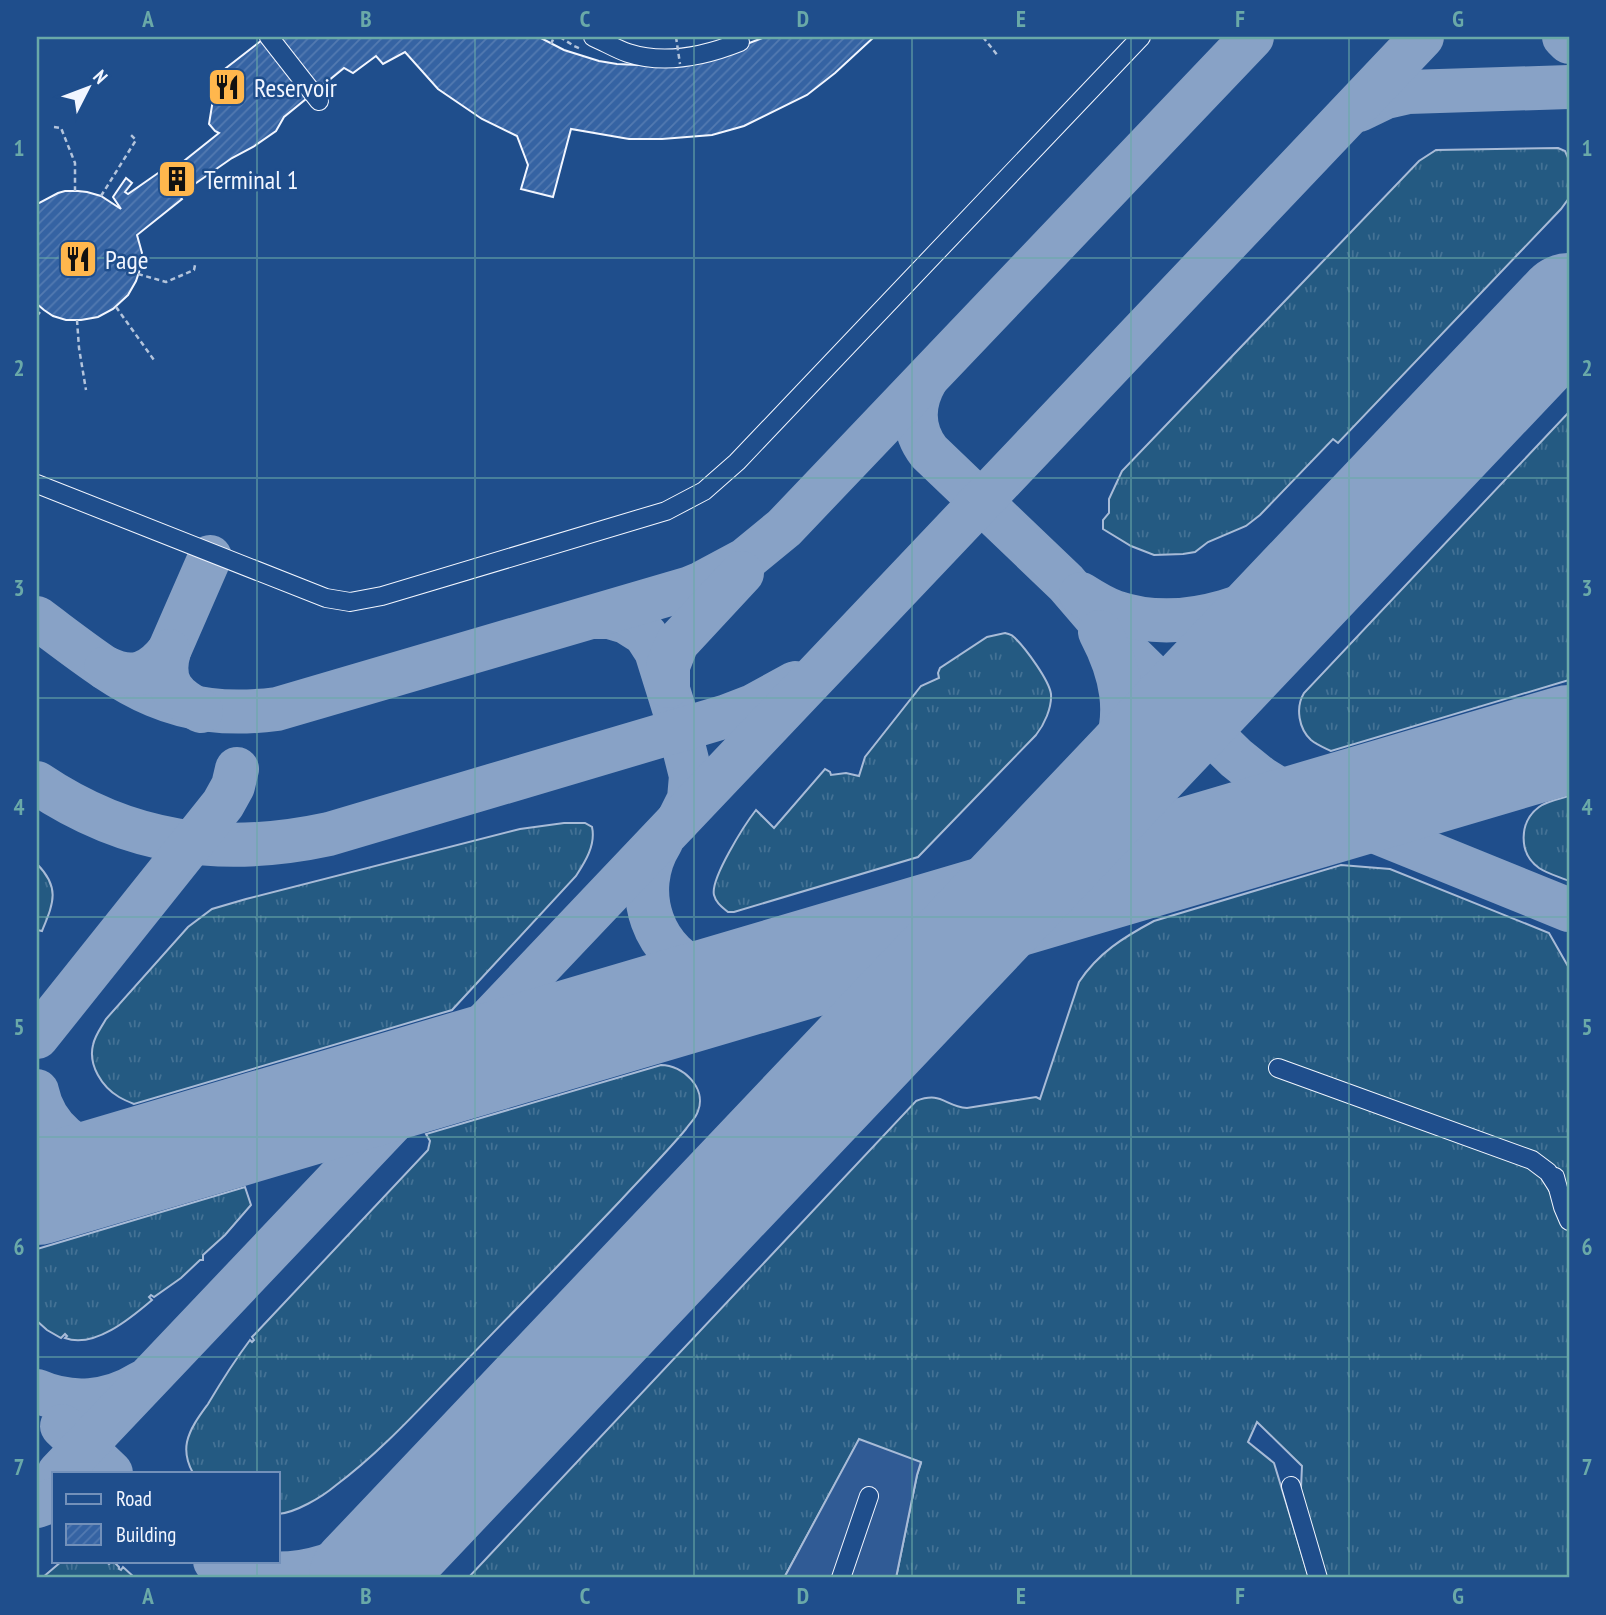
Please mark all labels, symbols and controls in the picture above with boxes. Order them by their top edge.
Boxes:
text: A [141,4,154,33]
text: B [360,4,372,33]
text: C [580,4,591,33]
text: D [797,4,809,33]
text: E [1016,4,1026,33]
text: F [1235,4,1245,33]
text: G [1452,4,1464,33]
north arrow [52,52,122,122]
text: N [88,65,113,88]
restaurant icon: Reservoir [206,66,248,108]
place label: Reservoir [254,71,337,104]
text: 1 [14,133,25,162]
text: 1 [1582,133,1593,162]
building icon: Terminal 1 [156,158,198,200]
place label: Terminal 1 [204,163,298,196]
restaurant icon: Page [57,238,99,280]
place label: Page [105,243,148,276]
text: 2 [14,353,25,382]
text: 2 [1582,353,1593,382]
text: 3 [14,573,25,602]
text: 3 [1582,573,1593,602]
text: 4 [14,792,25,821]
text: 4 [1582,792,1593,821]
text: 5 [14,1012,25,1041]
text: 5 [1582,1012,1593,1041]
text: 6 [14,1232,25,1261]
text: 6 [1582,1232,1593,1261]
text: 7 [14,1452,25,1481]
text: 7 [1582,1452,1593,1481]
legend [52,1472,280,1562]
text: Road [116,1485,152,1512]
text: Building [116,1521,176,1548]
text: A [141,1581,154,1610]
text: B [360,1581,372,1610]
text: C [580,1581,591,1610]
text: D [797,1581,809,1610]
text: E [1016,1581,1026,1610]
text: F [1235,1581,1245,1610]
text: G [1452,1581,1464,1610]

